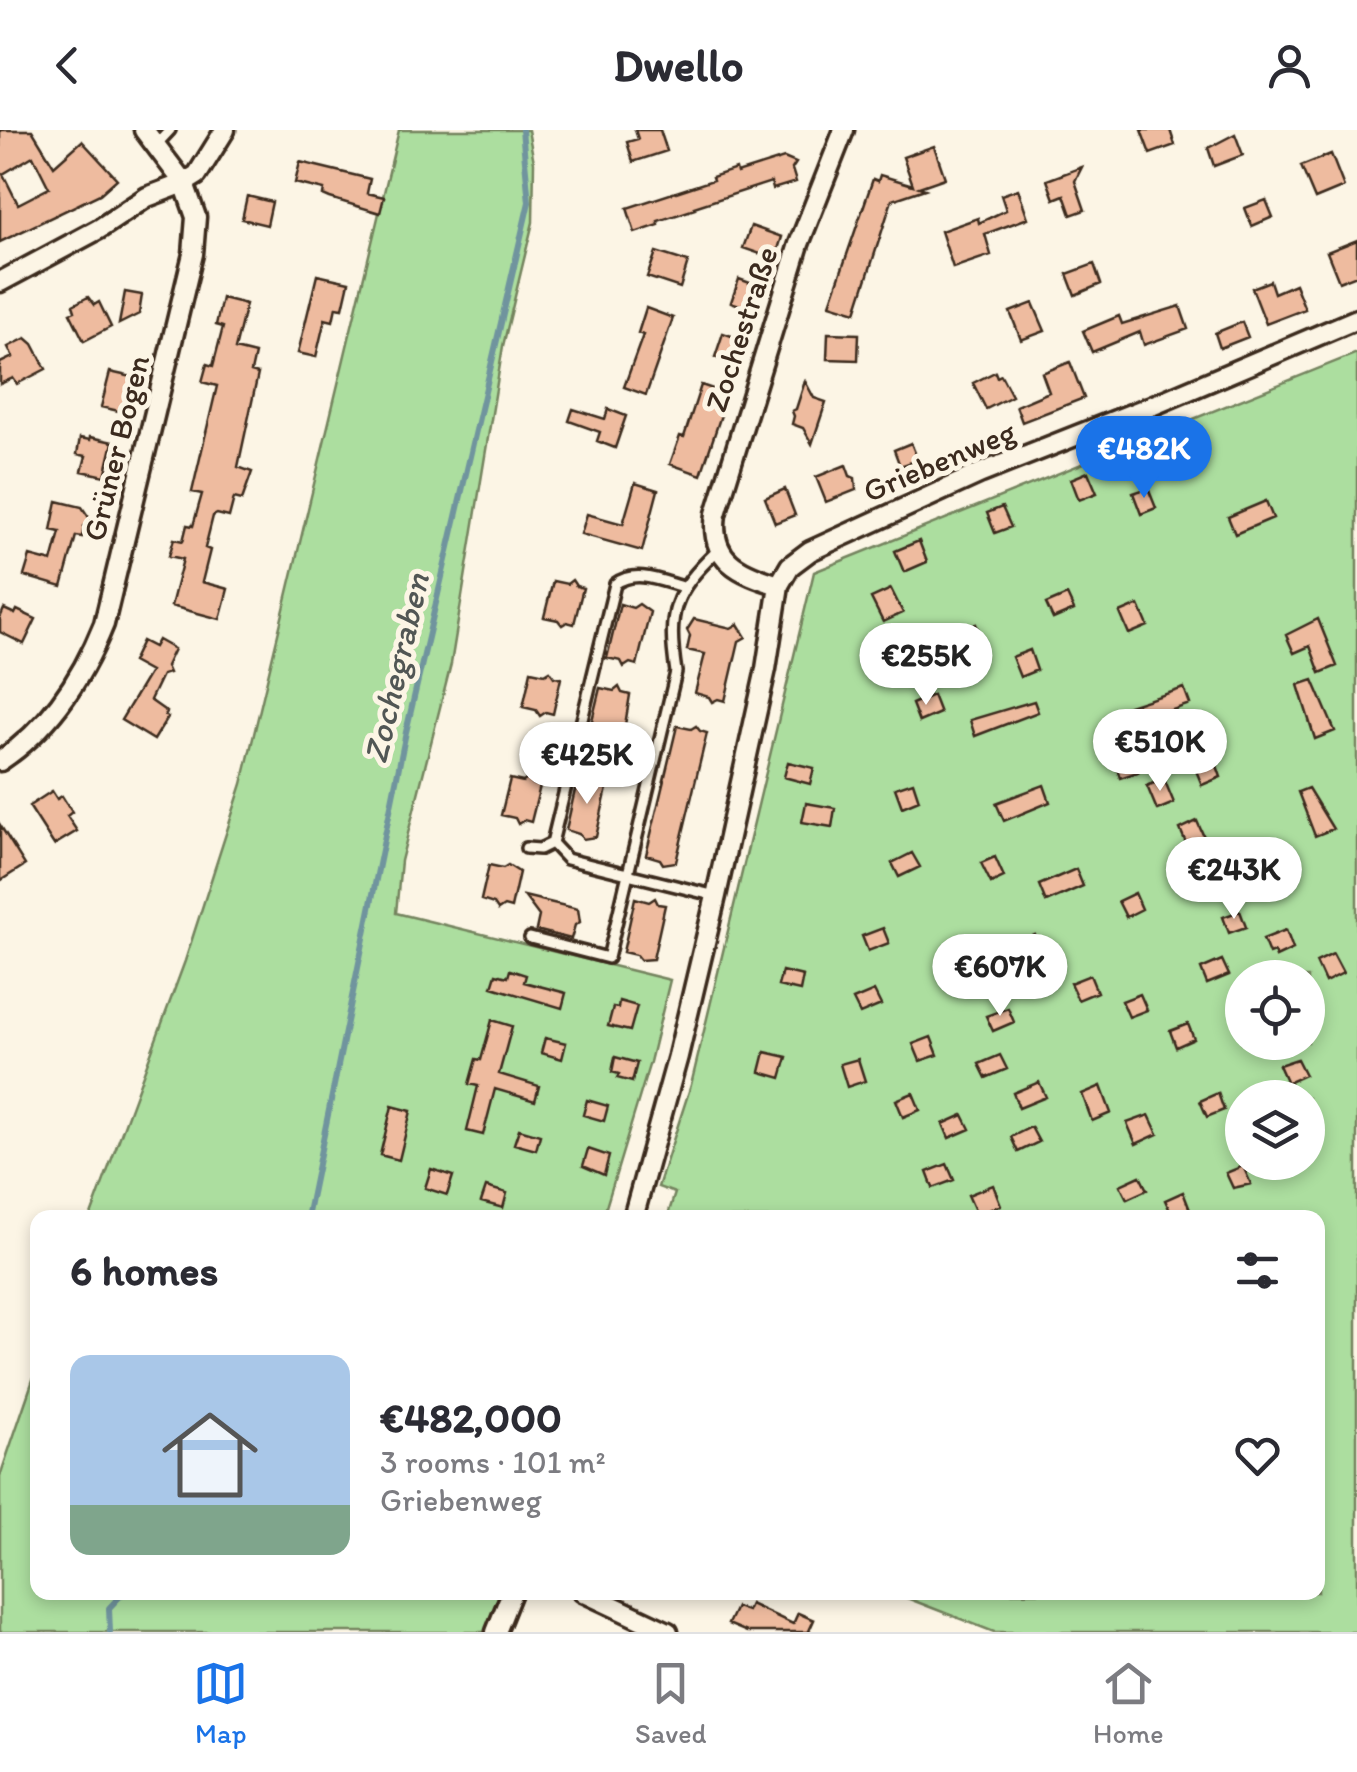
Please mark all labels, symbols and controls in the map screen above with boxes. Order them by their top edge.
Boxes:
icon: back [40,38,95,93]
text: Dwello [613,38,744,92]
icon: person [1262,38,1317,93]
street label: Zochestraße [696,242,786,416]
street label: Grüner Bogen [75,351,157,545]
street label: Griebenweg [857,412,1022,510]
pin: €482K [1074,416,1214,501]
text: €482K [1098,429,1190,467]
water label: Zochegraben [354,568,438,767]
pin: €255K [856,623,996,708]
text: €255K [881,636,971,674]
pin: €510K [1090,709,1230,794]
pin: €425K [517,722,657,807]
text: €510K [1115,722,1205,760]
text: €425K [541,735,633,773]
pin: €243K [1164,837,1304,922]
text: €243K [1188,850,1280,888]
pin: €607K [930,934,1070,1019]
text: €607K [954,947,1046,985]
map controls [1225,960,1325,1180]
button: locate [1225,960,1325,1060]
button: layers [1225,1080,1325,1180]
icon: filters [1230,1243,1285,1298]
text: 6 homes [70,1245,218,1296]
text: €482,000 [380,1392,562,1443]
icon: home [150,1395,270,1515]
icon: heart [1230,1428,1285,1483]
text: 3 rooms · 101 m² [380,1443,606,1481]
text: Griebenweg [380,1481,542,1519]
tab: Map [193,1656,248,1750]
tab: Saved [635,1656,706,1750]
tab: Home [1093,1656,1164,1750]

